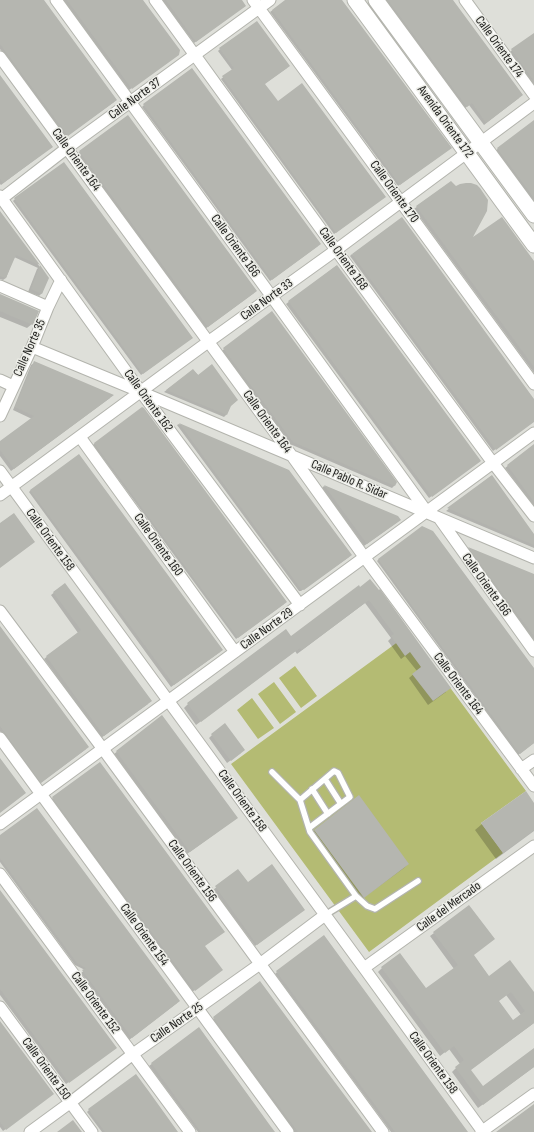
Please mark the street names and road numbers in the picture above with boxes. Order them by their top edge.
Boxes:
street label: Calle Oriente 174 [471,13,527,81]
street label: Calle Norte 37 [106,75,164,123]
street label: Avenida Oriente 172 [414,83,476,161]
street label: Calle Oriente 164 [48,126,104,194]
street label: Calle Oriente 170 [366,158,422,226]
street label: Calle Oriente 166 [207,212,263,280]
street label: Calle Oriente 168 [315,225,371,293]
street label: Calle Norte 33 [238,276,296,324]
street label: Calle Norte 35 [10,317,50,379]
street label: Calle Oriente 162 [120,367,176,435]
street label: Calle Oriente 164 [239,388,295,456]
street label: Calle Pablo R. Sidar [308,457,390,503]
street label: Calle Oriente 158 [22,506,78,574]
street label: Calle Oriente 160 [130,511,186,579]
street label: Calle Oriente 166 [458,551,514,619]
street label: Calle Norte 29 [238,605,296,653]
street label: Calle Oriente 164 [430,650,486,718]
street label: Calle Oriente 158 [214,767,270,835]
street label: Calle Oriente 156 [164,837,220,905]
street label: Calle del Mercado [414,878,484,936]
street label: Calle Oriente 154 [116,901,172,969]
street label: Calle Oriente 152 [67,969,123,1037]
street label: Calle Norte 25 [148,999,206,1047]
street label: Calle Oriente 158 [405,1029,461,1097]
street label: Calle Oriente 150 [18,1035,74,1103]

